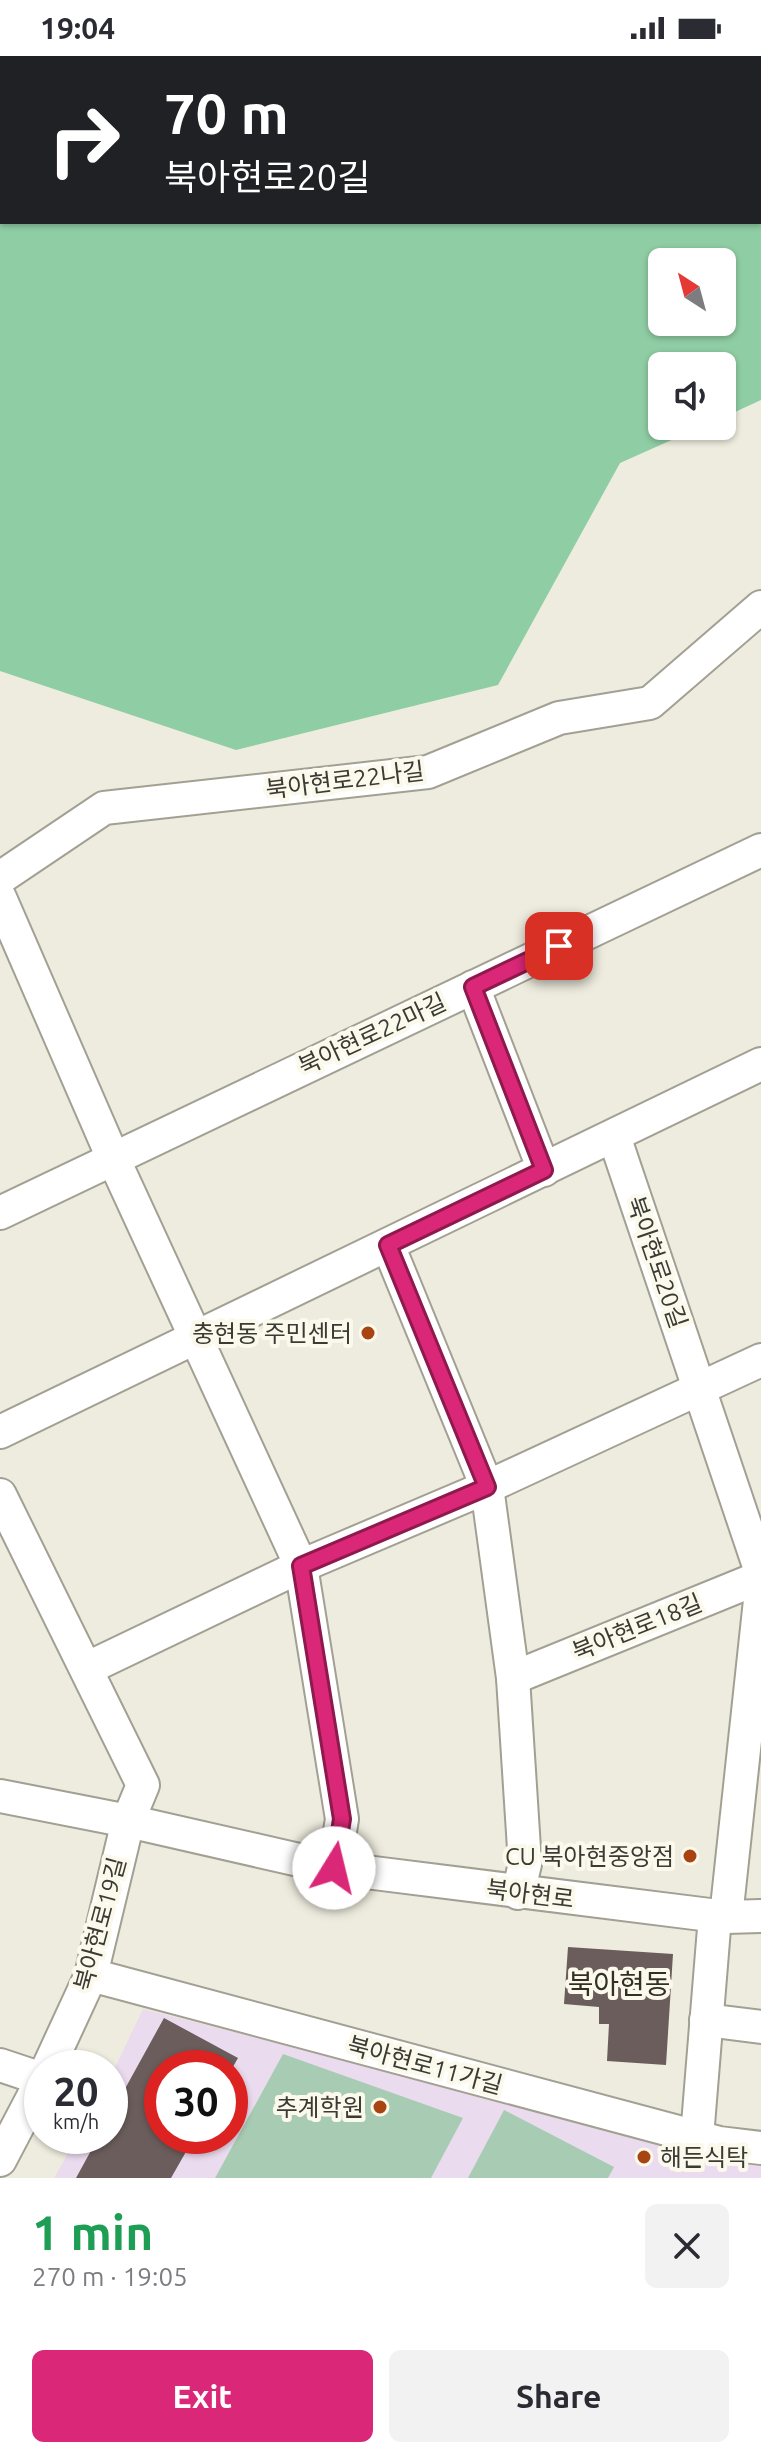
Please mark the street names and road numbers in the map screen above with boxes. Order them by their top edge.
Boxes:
street label: 북아현로22나길 [264,757,426,803]
street label: 북아현로22마길 [294,988,450,1080]
street label: 북아현로20길 [622,1193,692,1331]
street label: 북아현로18길 [568,1589,706,1665]
street label: 북아현로19길 [69,1854,131,1994]
street label: 북아현로 [485,1875,575,1913]
street label: 북아현로11가길 [344,2031,506,2099]

